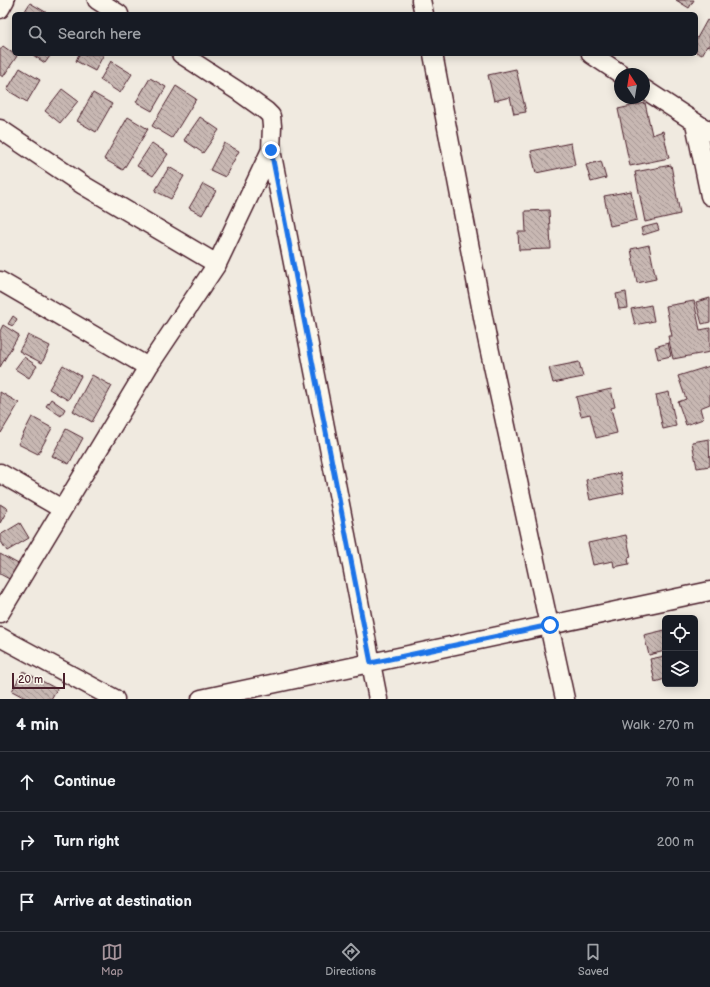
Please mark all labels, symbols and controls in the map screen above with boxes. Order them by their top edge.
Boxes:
search box [12,12,698,56]
icon: search [26,23,48,45]
text: Search here [58,25,141,44]
north arrow [614,68,650,104]
route end [262,141,280,159]
map controls [662,615,698,687]
button: locate [662,615,698,651]
route start [541,616,559,634]
button: layers [662,651,698,687]
scale bar [12,671,65,690]
text: 20 m [18,673,43,686]
text: 4 min [16,715,59,735]
text: Walk · 270 m [622,717,694,733]
icon: ahead [16,771,38,793]
text: Continue [54,772,116,791]
text: 70 m [666,774,694,790]
icon: right [16,831,38,853]
text: Turn right [54,832,119,851]
text: 200 m [657,834,694,850]
icon: arrive [16,891,38,913]
text: Arrive at destination [54,892,192,911]
tab: Map [101,941,123,978]
tab: Directions [325,941,376,978]
tab: Saved [578,941,609,978]

